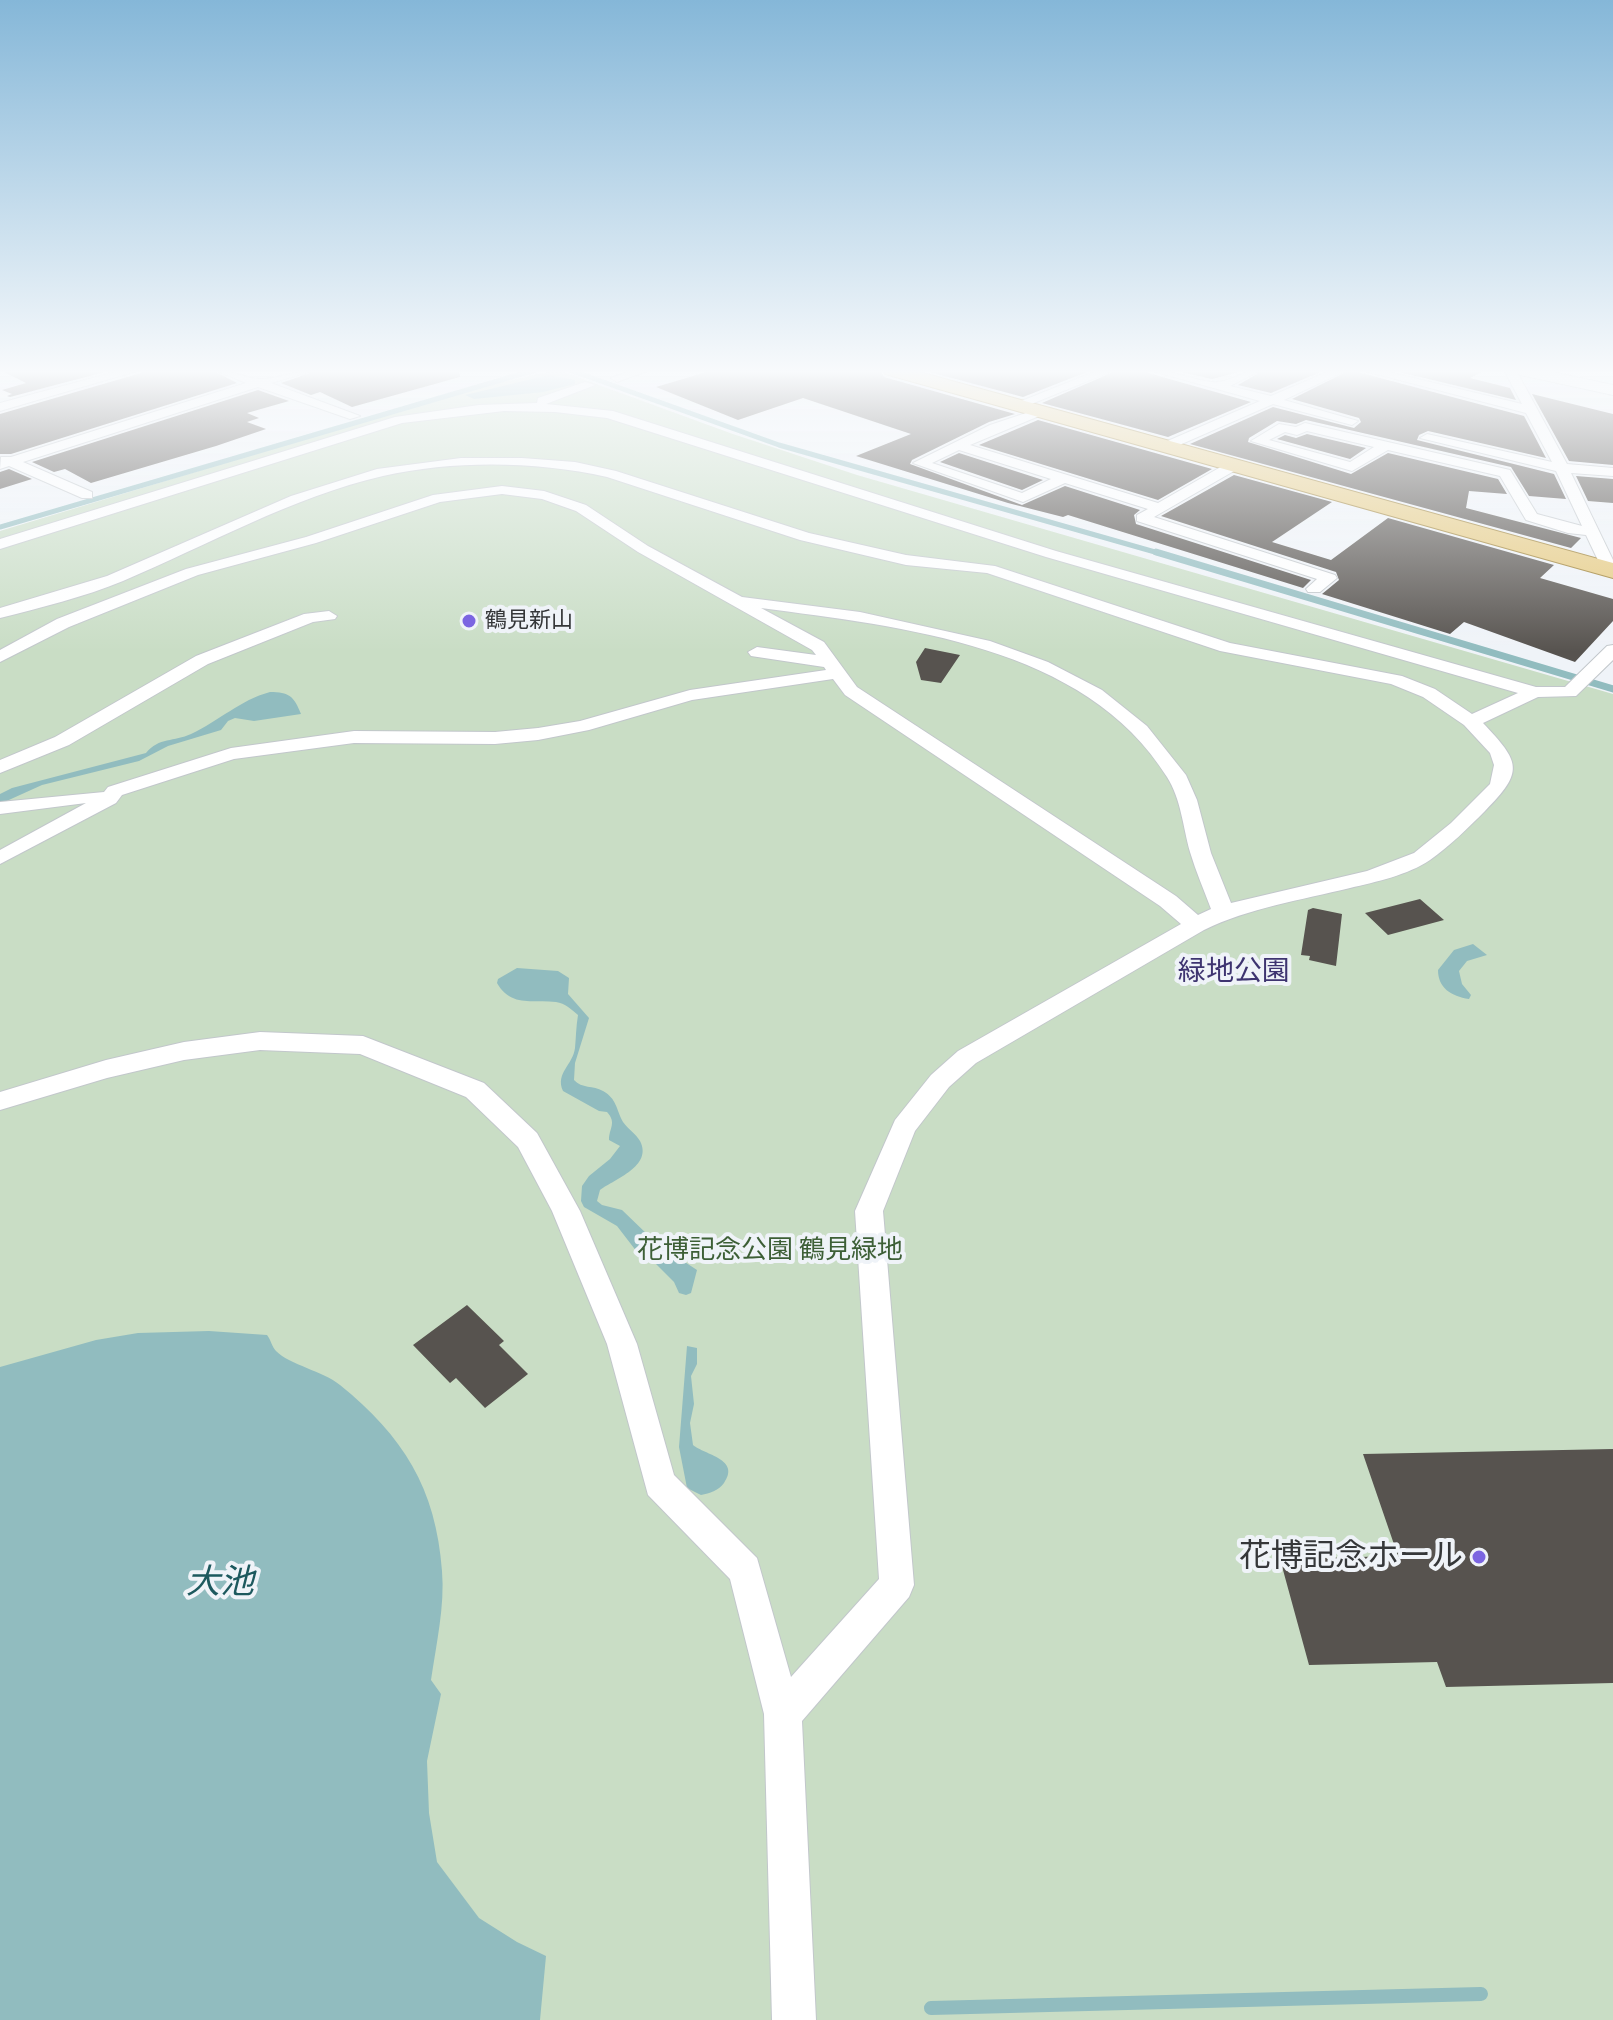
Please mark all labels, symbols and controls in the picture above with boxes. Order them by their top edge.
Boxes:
place label: 鶴見新山 [485,608,573,634]
marker: 鶴見新山 [460,612,478,630]
district label: 緑地公園 [1178,955,1290,989]
park label: 花博記念公園 鶴見緑地 [637,1234,903,1266]
place label: 花博記念ホール [1239,1538,1463,1576]
marker: 花博記念ホール [1470,1548,1488,1566]
water label: 大池 [186,1563,254,1603]

